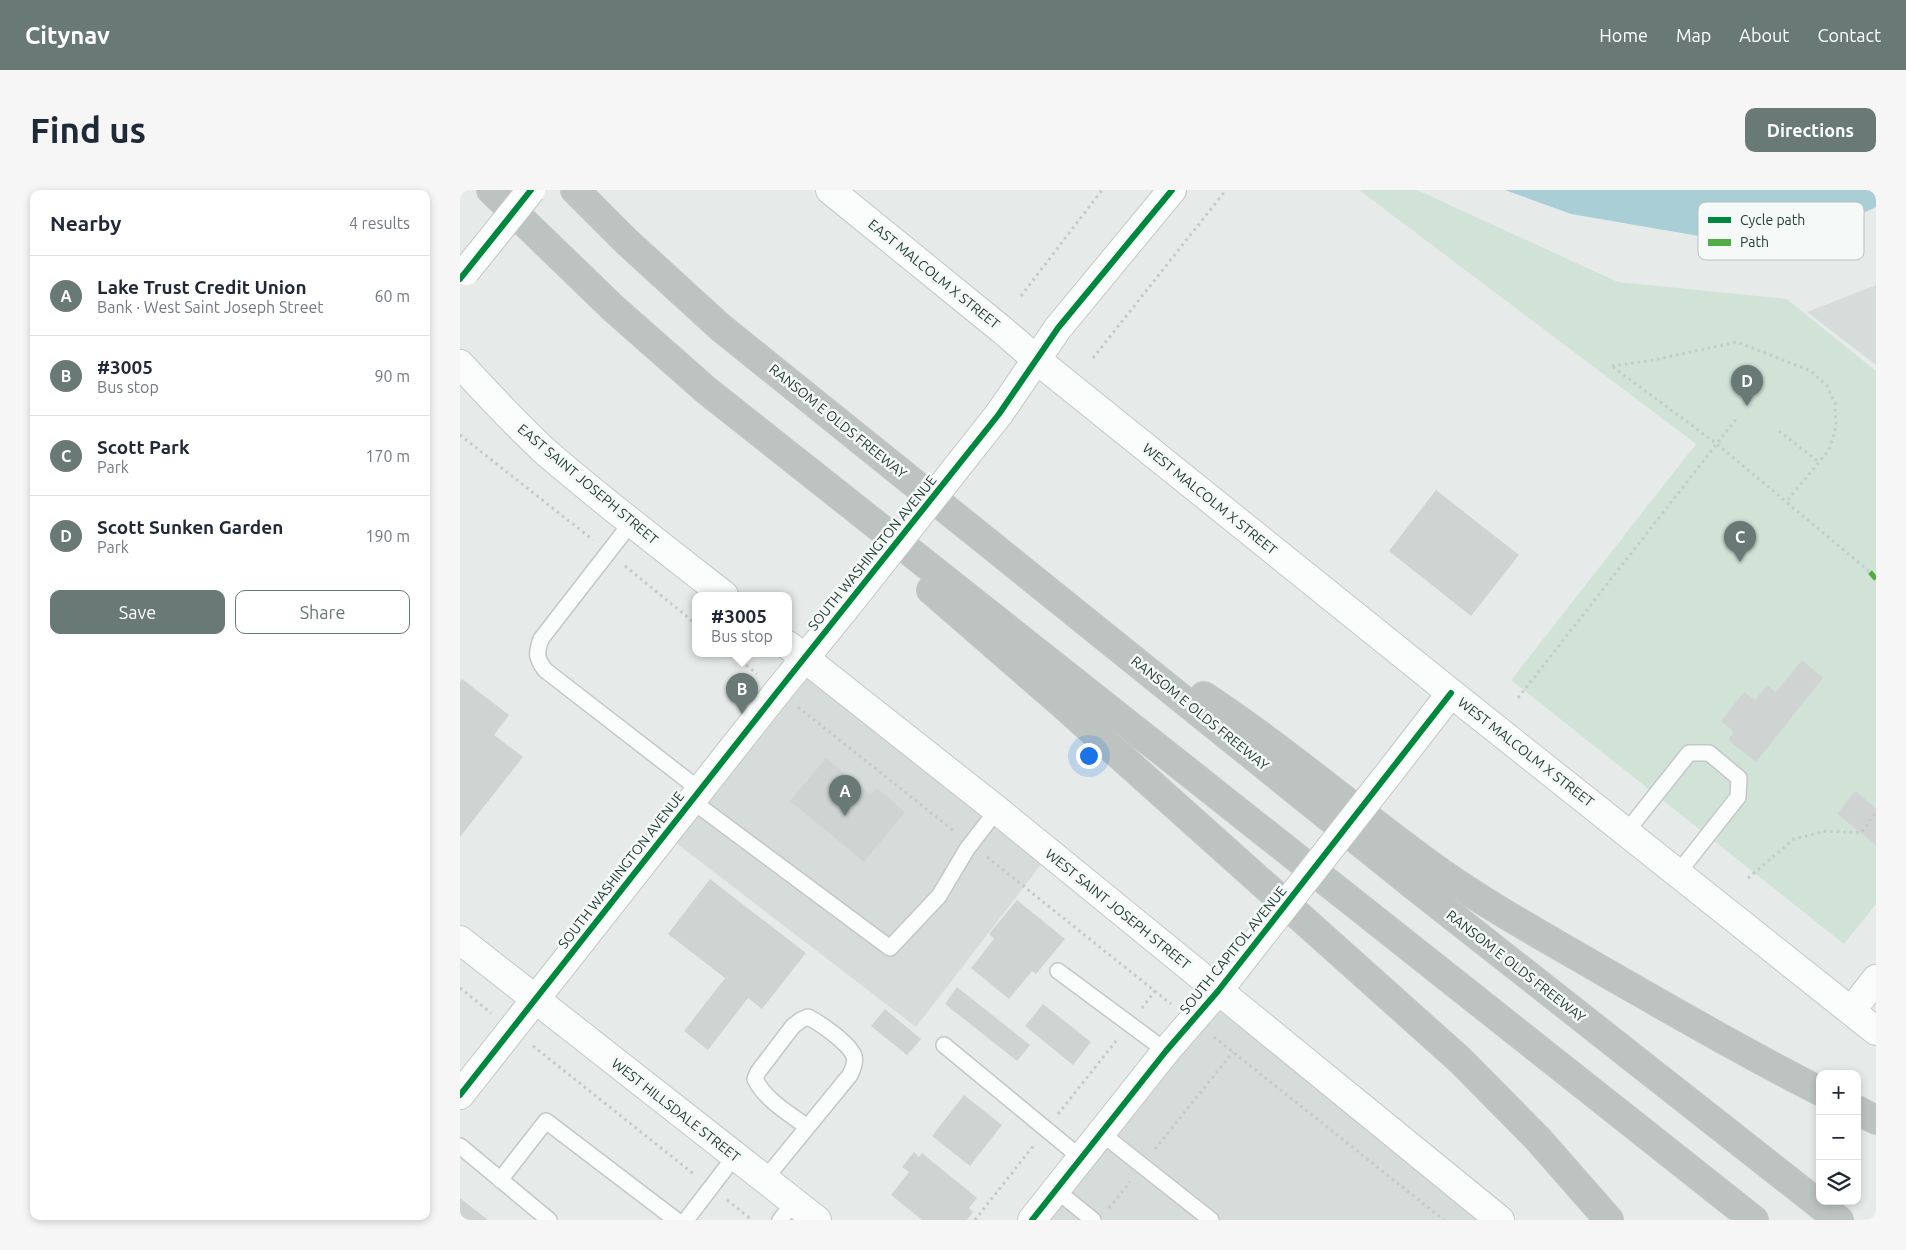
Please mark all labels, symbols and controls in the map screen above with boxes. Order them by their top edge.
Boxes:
text: Citynav [25,22,110,49]
text: Home [1599,25,1648,45]
text: Map [1676,25,1711,45]
text: About [1739,25,1789,45]
text: Contact [1817,25,1881,45]
button: Directions [1745,108,1876,152]
text: Find us [30,110,146,150]
legend [1698,202,1864,260]
text: Nearby [50,211,121,235]
text: Cycle path [1740,212,1805,228]
text: 4 results [349,214,410,232]
street label: EAST MALCOLM X STREET [865,216,1003,332]
text: Path [1740,234,1769,250]
text: Lake Trust Credit Union [97,276,307,298]
text: A [60,287,72,305]
text: 60 m [374,287,410,305]
text: Bank · West Saint Joseph Street [97,298,324,316]
text: #3005 [97,356,153,378]
street label: RANSOM E OLDS FREEWAY [766,361,910,481]
pin: D [1731,365,1763,406]
text: B [61,367,71,385]
text: 90 m [374,367,410,385]
text: Bus stop [97,378,159,396]
street label: EAST SAINT JOSEPH STREET [515,421,662,548]
text: Scott Park [97,436,190,458]
street label: WEST MALCOLM X STREET [1140,440,1280,558]
text: C [61,447,71,465]
text: 170 m [365,447,410,465]
text: Park [97,458,129,476]
street label: SOUTH WASHINGTON AVENUE [805,472,940,634]
text: Scott Sunken Garden [97,516,283,538]
pin: C [1724,521,1756,562]
text: D [60,527,72,545]
text: 190 m [365,527,410,545]
text: Park [97,538,129,556]
button: Save [50,590,225,634]
button: Share [235,590,410,634]
popup [692,592,792,657]
text: #3005 [711,605,767,627]
text: Bus stop [711,627,773,645]
street label: RANSOM E OLDS FREEWAY [1128,653,1272,773]
pin: B [726,673,758,714]
street label: WEST MALCOLM X STREET [1455,694,1597,810]
your location [1076,743,1102,769]
pin: A [829,775,861,816]
street label: SOUTH WASHINGTON AVENUE [555,788,687,952]
street label: WEST SAINT JOSEPH STREET [1042,846,1194,973]
street label: SOUTH CAPITOL AVENUE [1177,883,1290,1017]
street label: RANSOM E OLDS FREEWAY [1443,907,1589,1025]
street label: WEST HILLSDALE STREET [609,1055,744,1165]
map controls [1816,1070,1861,1205]
button: + [1816,1070,1861,1115]
button: − [1816,1115,1861,1160]
button: layers [1816,1160,1861,1205]

